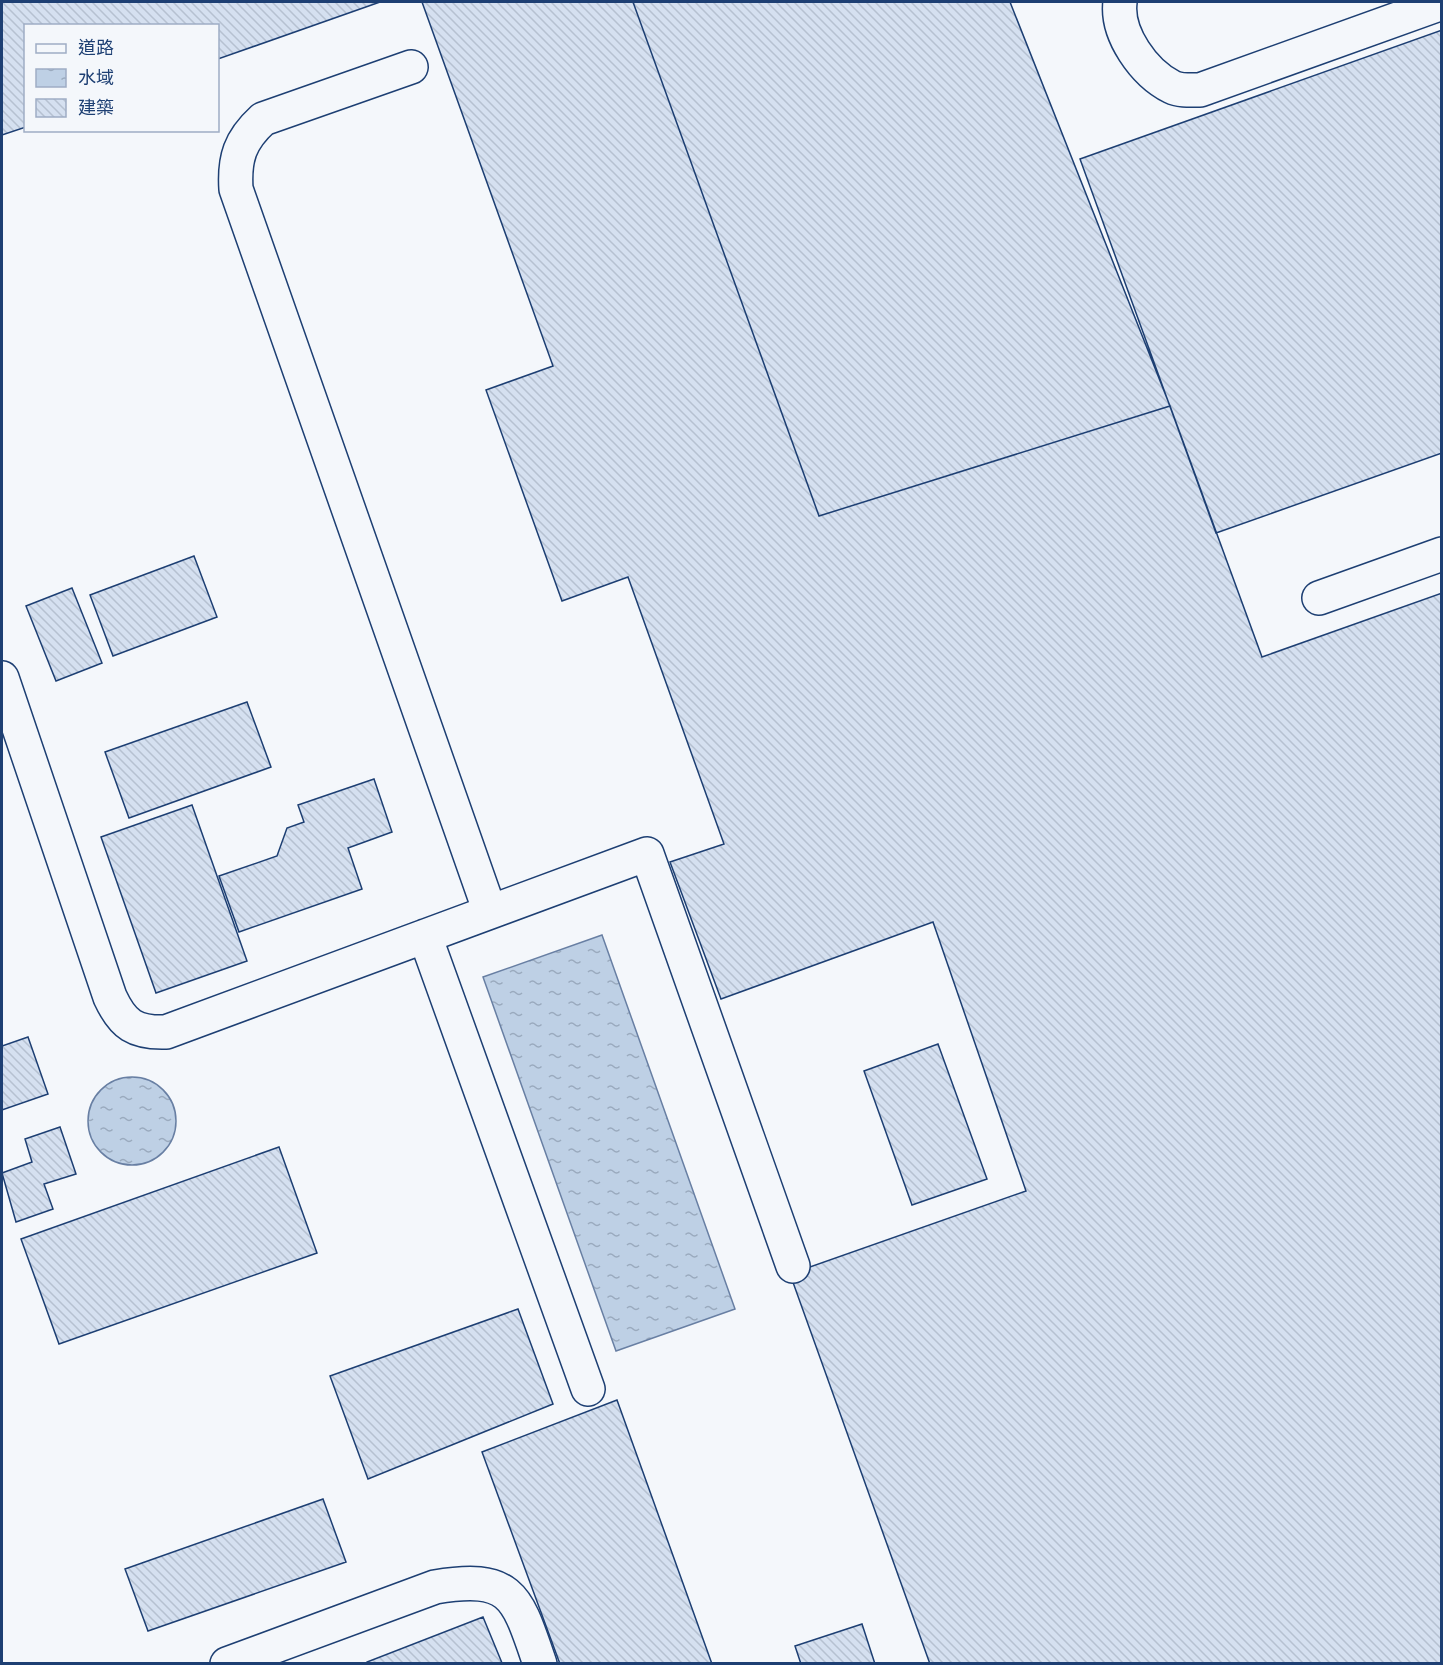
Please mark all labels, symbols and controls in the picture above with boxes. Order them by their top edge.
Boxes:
legend [24,24,219,132]
text: 道路 [78,37,114,58]
text: 水域 [78,67,114,88]
text: 建築 [78,97,114,118]

